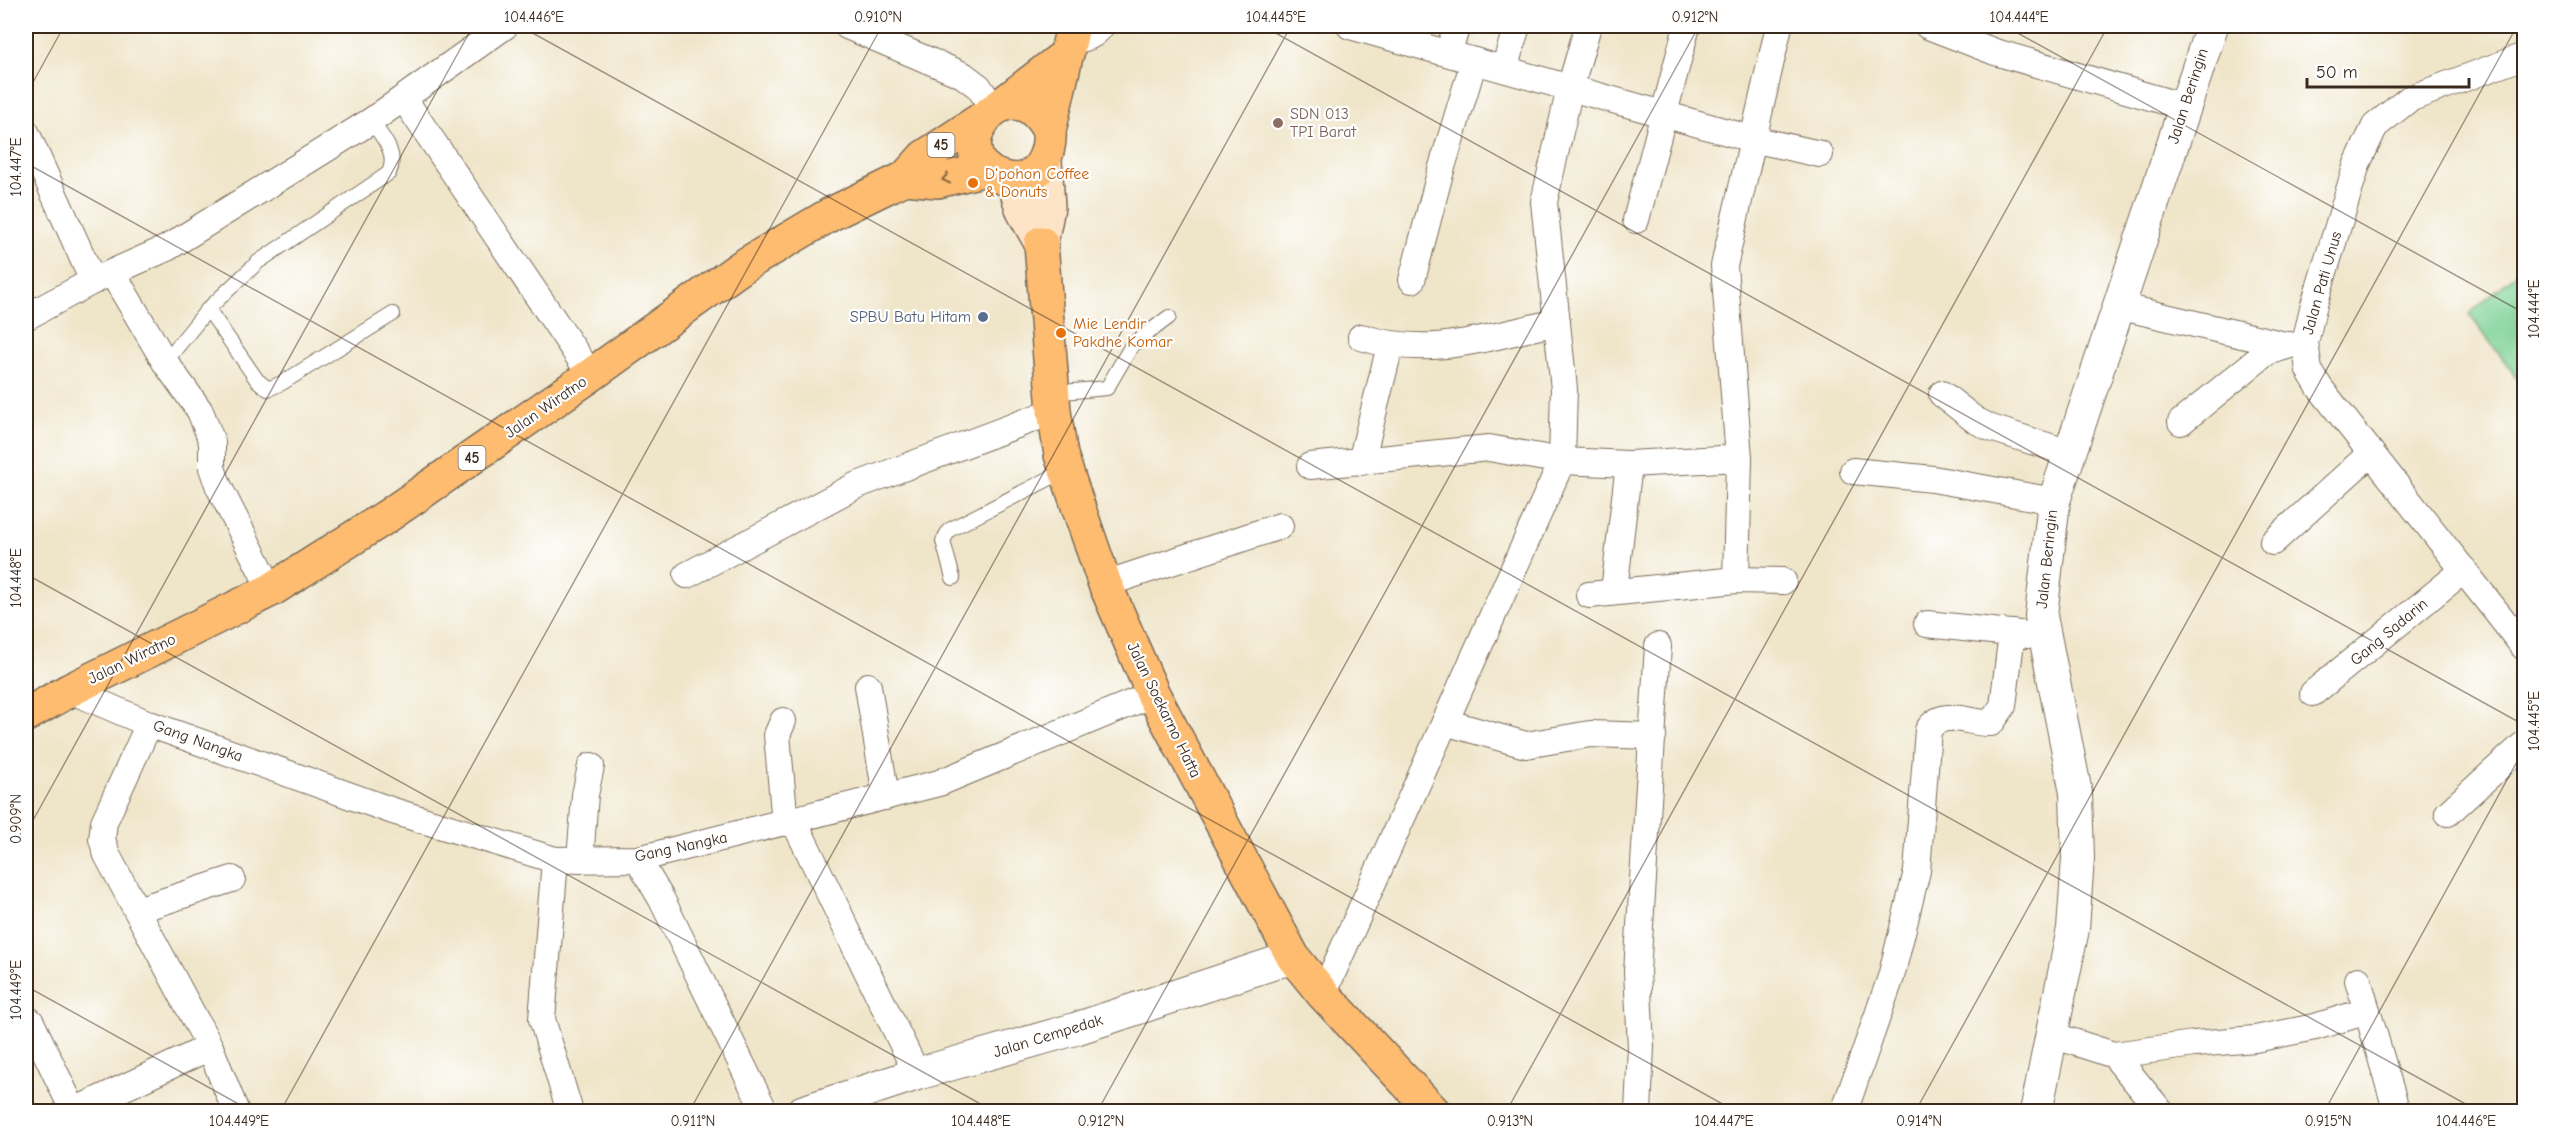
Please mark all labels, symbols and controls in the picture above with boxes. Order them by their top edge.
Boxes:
text: 104.446°E [504,8,564,26]
text: 0.910°N [854,8,902,26]
text: 104.445°E [1246,8,1306,26]
text: 0.912°N [1672,8,1718,26]
text: 104.444°E [1989,8,2049,26]
street label: Jalan Beringin [2164,46,2212,146]
scale bar [2307,51,2469,89]
text: 50 m [2316,62,2358,83]
place label: SDN 013 TPI Barat [1290,105,1356,141]
marker: SDN 013 TPI Barat [1271,116,1285,130]
road number: 45 [928,133,954,157]
text: 104.447°E [7,138,25,197]
place label: D'pohon Coffee & Donuts [985,165,1089,201]
one-way arrow [941,171,951,184]
marker: D'pohon Coffee & Donuts [966,176,980,190]
street label: Jalan Pati Unus [2299,229,2345,337]
text: 104.444°E [2525,279,2543,339]
place label: SPBU Batu Hitam [850,308,971,326]
marker: SPBU Batu Hitam [976,310,990,324]
place label: Mie Lendir Pakdhe Komar [1073,315,1173,351]
marker: Mie Lendir Pakdhe Komar [1054,326,1068,340]
street label: Jalan Wiratno [502,372,590,442]
road number: 45 [458,446,486,470]
street label: Jalan Beringin [2033,509,2061,609]
text: 104.448°E [7,548,25,608]
street label: Gang Sadarin [2347,595,2431,669]
street label: Jalan Wiratno [85,630,179,688]
street label: Jalan Soekarno Hatta [1123,639,1205,781]
text: 104.445°E [2525,691,2543,751]
street label: Gang Nangka [151,716,245,766]
text: 0.909°N [7,794,25,844]
street label: Gang Nangka [633,828,729,866]
text: 104.449°E [7,960,25,1020]
street label: Jalan Cempedak [991,1011,1105,1061]
text: 104.449°E [209,1112,269,1130]
text: 0.911°N [671,1112,715,1130]
text: 104.448°E [951,1112,1011,1130]
text: 0.912°N [1078,1112,1124,1130]
text: 0.913°N [1487,1112,1533,1130]
text: 104.447°E [1695,1112,1754,1130]
text: 0.914°N [1896,1112,1942,1130]
text: 0.915°N [2304,1112,2352,1130]
text: 104.446°E [2436,1112,2496,1130]

